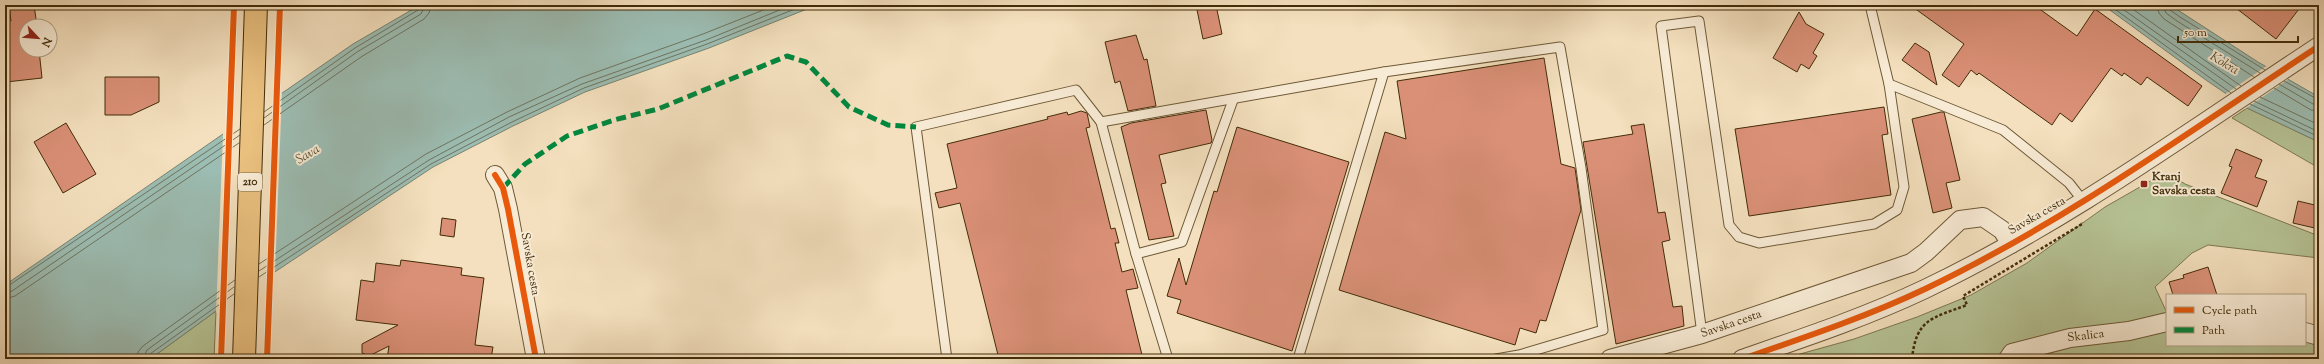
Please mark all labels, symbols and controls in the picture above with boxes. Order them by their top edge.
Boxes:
north arrow [18,18,58,58]
scale bar [2178,18,2298,44]
text: 50 m [2183,24,2207,42]
text: N [37,34,56,50]
water label: Kokra [2206,48,2242,80]
water label: Sava [293,141,324,169]
place label: Kranj Savska cesta [2151,168,2216,200]
road number: 210 [238,173,262,191]
marker: Kranj Savska cesta [2139,179,2149,189]
street label: Savska cesta [2005,192,2069,240]
street label: Savska cesta [516,231,544,297]
legend [2166,294,2306,346]
text: Cycle path [2202,302,2257,320]
street label: Savska cesta [1698,305,1764,343]
text: Path [2202,322,2225,340]
street label: Skalica [2066,325,2106,347]

